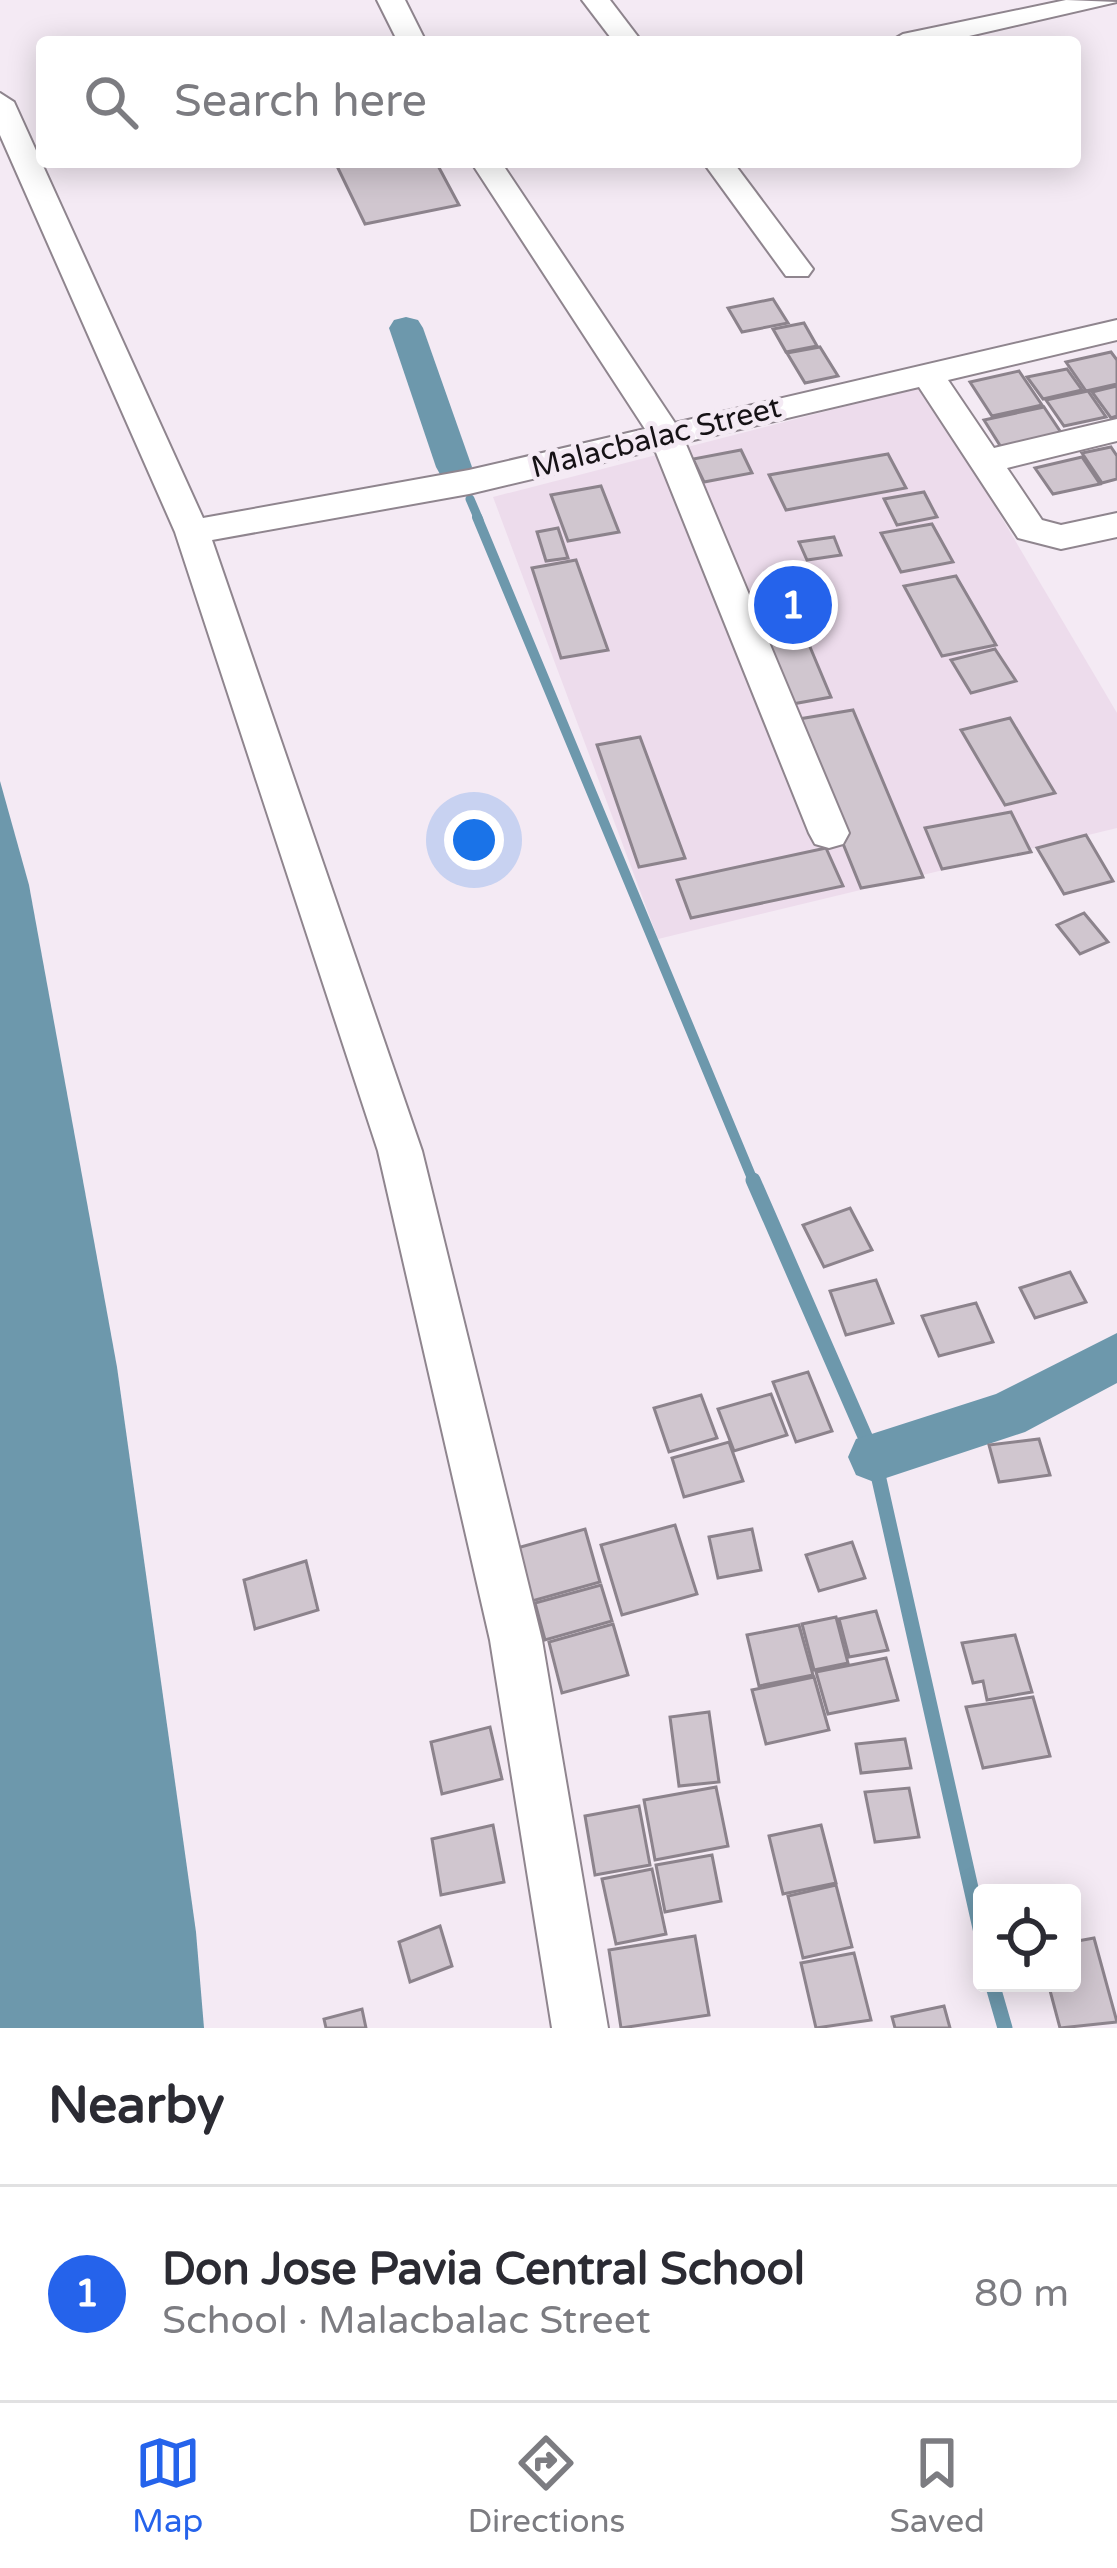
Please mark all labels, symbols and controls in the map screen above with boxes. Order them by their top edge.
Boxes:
search box [36,36,1081,168]
icon: search [78,69,144,135]
text: Search here [174,75,427,129]
street label: Malacbalac Street [528,389,785,486]
pin: 1 [754,560,832,650]
your location [444,810,504,870]
map controls [973,1884,1081,1992]
button: locate [973,1884,1081,1992]
text: Nearby [48,2075,225,2137]
text: Don Jose Pavia Central School [162,2243,805,2297]
text: 1 [75,2270,99,2317]
text: 80 m [974,2270,1069,2317]
text: School · Malacbalac Street [162,2297,651,2344]
tab: Map [132,2430,203,2541]
tab: Directions [467,2430,625,2541]
tab: Saved [890,2430,985,2541]

